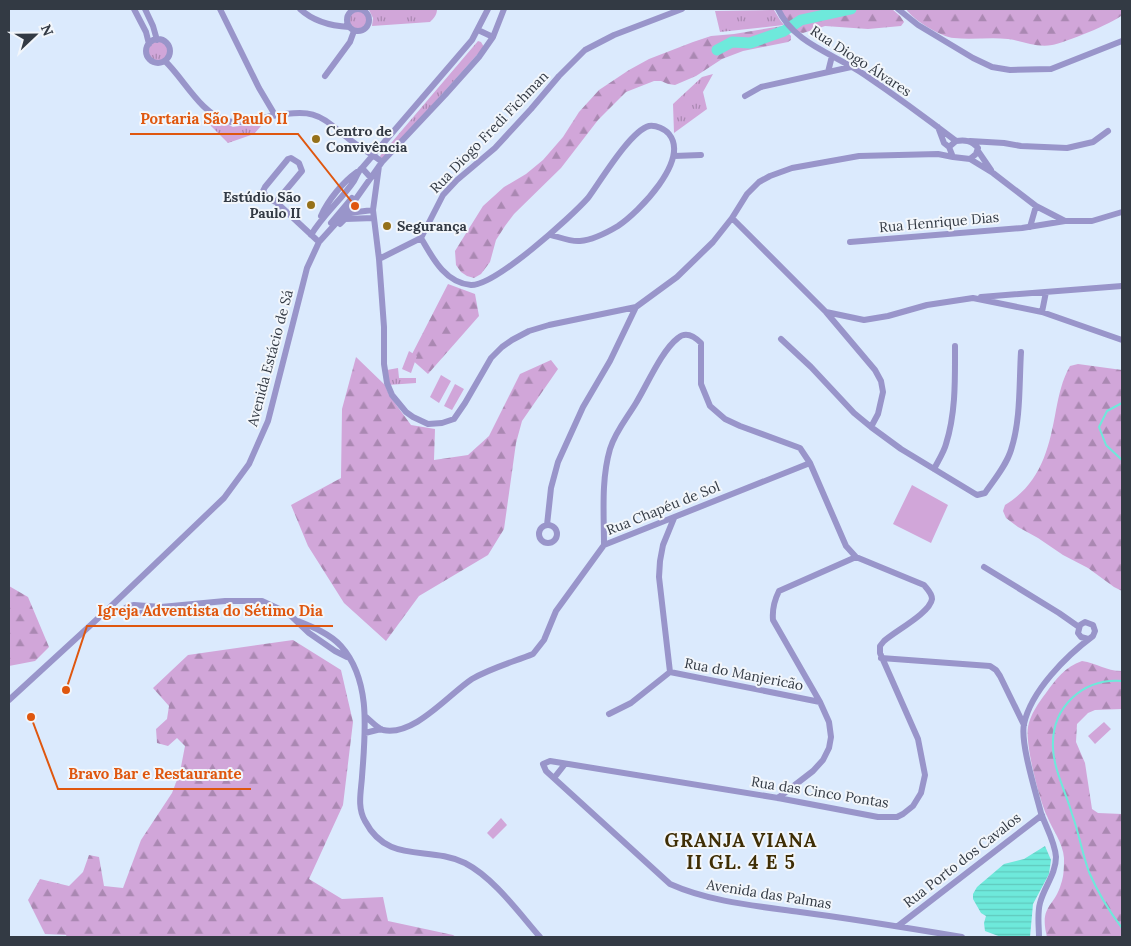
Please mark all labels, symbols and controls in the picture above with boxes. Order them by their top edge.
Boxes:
north arrow [10,10,60,60]
text: N [37,22,57,39]
street label: Rua Diogo Álvares [807,22,915,100]
street label: Rua Diogo Fredi Fichman [426,67,552,197]
callout: Portaria São Paulo II [130,104,298,134]
text: Portaria São Paulo II [140,109,288,128]
place label: Centro de Convivência [326,122,408,156]
marker: Centro de Convivência [310,133,322,145]
place label: Estúdio São Paulo II [223,188,301,222]
marker: Estúdio São Paulo II [305,199,317,211]
street label: Rua Henrique Dias [878,208,1000,236]
place label: Segurança [397,217,468,235]
marker: Segurança [381,220,393,232]
street label: Avenida Estácio de Sá [243,288,297,429]
street label: Rua Chapéu de Sol [604,477,723,539]
callout: Igreja Adventista do Sétimo Dia [87,596,333,626]
text: Igreja Adventista do Sétimo Dia [97,601,323,620]
street label: Rua do Manjericão [683,654,805,694]
callout: Bravo Bar e Restaurante [58,759,251,789]
text: Bravo Bar e Restaurante [68,764,242,783]
street label: Rua das Cinco Pontas [750,772,890,812]
street label: Rua Porto dos Cavalos [900,809,1024,911]
district label: GRANJA VIANA II GL. 4 E 5 [665,828,817,874]
street label: Avenida das Palmas [704,875,833,913]

